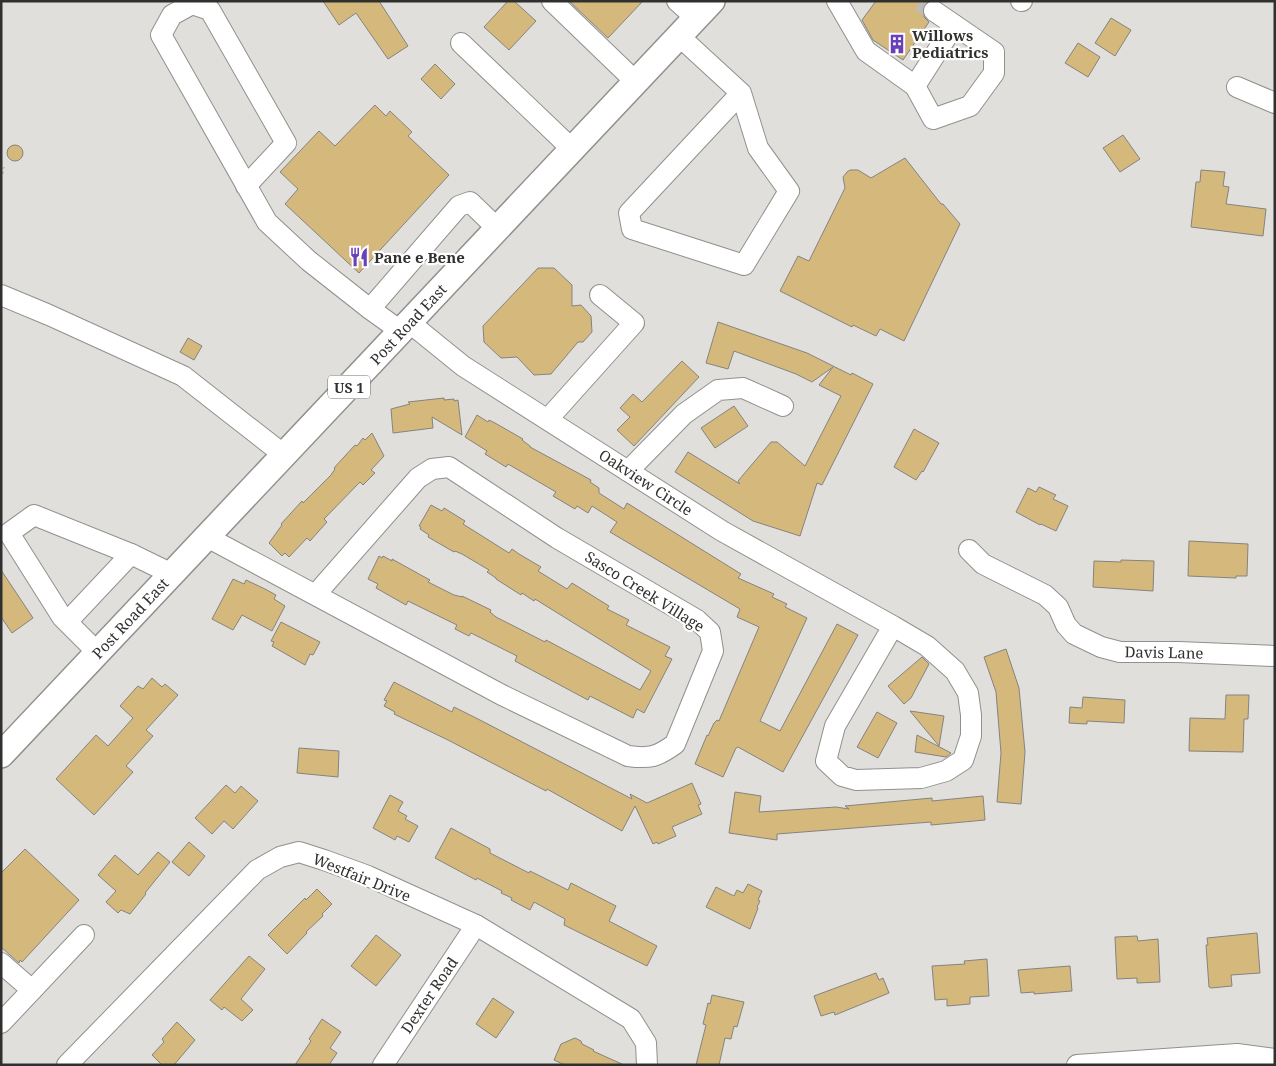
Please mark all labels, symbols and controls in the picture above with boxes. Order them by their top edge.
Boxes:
place label: Willows Pediatrics [912,25,989,62]
building icon: Willows Pediatrics [886,33,908,55]
restaurant icon: Pane e Bene [348,246,370,268]
place label: Pane e Bene [374,247,465,267]
street label: Post Road East [365,279,451,369]
road number: US 1 [328,376,370,398]
street label: Oakview Circle [595,444,697,520]
street label: Sasco Creek Village [582,546,708,636]
street label: Post Road East [87,573,173,663]
street label: Davis Lane [1124,641,1204,663]
street label: Westfair Drive [310,848,414,906]
street label: Dexter Road [396,953,462,1037]

